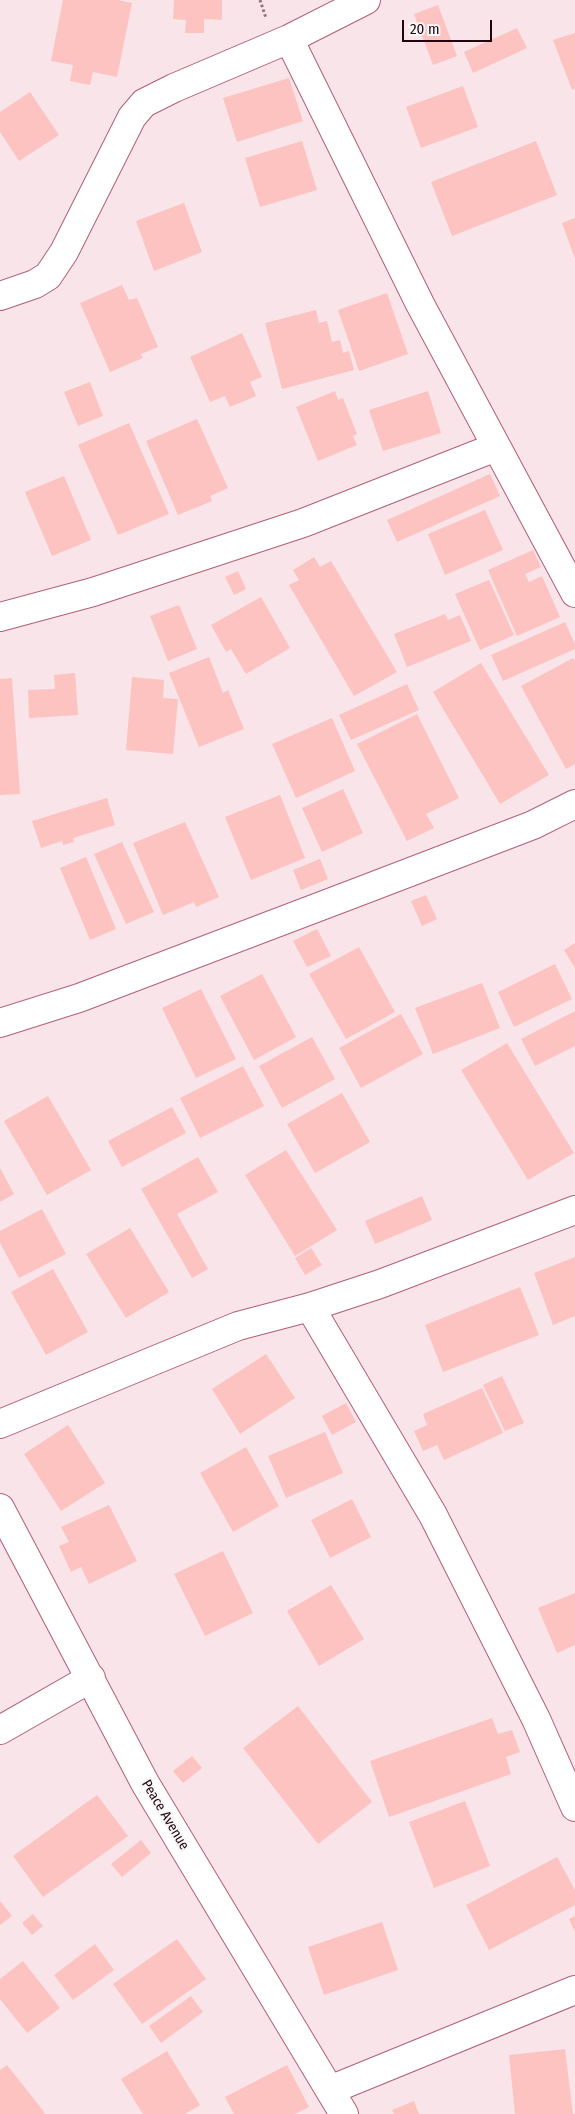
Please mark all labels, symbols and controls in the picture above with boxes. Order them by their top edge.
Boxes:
scale bar [405,10,495,42]
text: 20 m [410,20,440,38]
street label: Peace Avenue [138,1777,192,1853]

